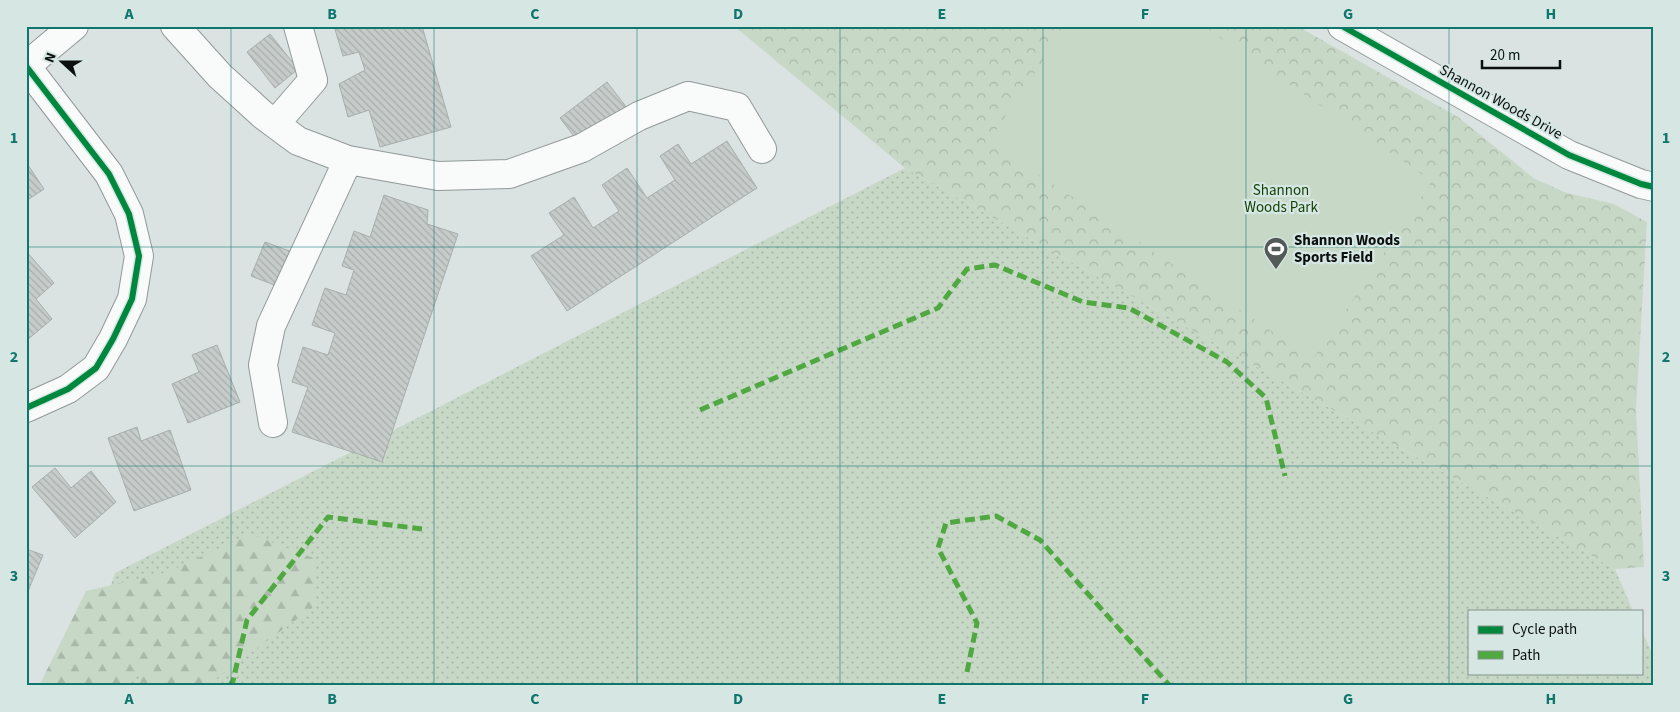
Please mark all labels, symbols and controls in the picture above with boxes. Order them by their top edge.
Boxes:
text: A [123,3,134,25]
text: B [327,3,337,25]
text: C [530,3,540,25]
text: D [733,3,743,25]
text: E [938,3,946,25]
text: F [1141,3,1149,25]
text: G [1343,3,1353,25]
text: H [1546,3,1556,25]
north arrow [38,38,88,88]
scale bar [1482,38,1560,70]
text: 20 m [1490,45,1520,66]
text: N [40,50,62,66]
street label: Shannon Woods Drive [1436,59,1566,145]
text: 1 [10,127,18,149]
text: 1 [1662,127,1670,149]
park label: Shannon Woods Park [1244,180,1318,218]
place label: Shannon Woods Sports Field [1294,230,1400,268]
sports icon: Shannon Woods Sports Field [1263,236,1289,270]
text: 2 [10,346,18,368]
text: 2 [1662,346,1670,368]
text: 3 [10,565,18,587]
text: 3 [1662,565,1670,587]
legend [1468,610,1642,674]
text: Cycle path [1512,619,1577,640]
text: Path [1512,645,1540,666]
text: A [123,688,134,710]
text: B [327,688,337,710]
text: C [530,688,540,710]
text: D [733,688,743,710]
text: E [938,688,946,710]
text: F [1141,688,1149,710]
text: G [1343,688,1353,710]
text: H [1546,688,1556,710]

